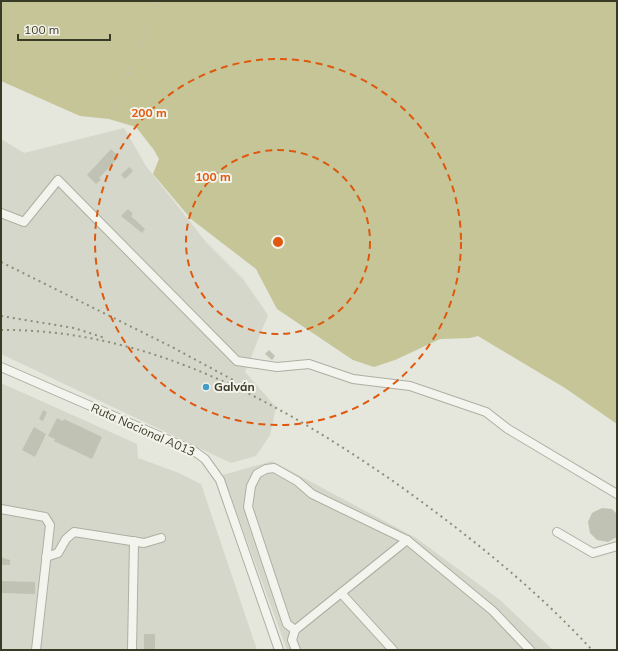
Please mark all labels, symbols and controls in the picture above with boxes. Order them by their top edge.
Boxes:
scale bar [18,16,110,42]
text: 100 m [24,22,59,37]
text: 200 m [131,105,167,120]
text: 100 m [195,169,231,184]
centre of rings [271,235,285,249]
place label: Galván [214,379,255,394]
marker: Galván [201,382,211,392]
street label: Ruta Nacional A013 [89,400,198,459]

